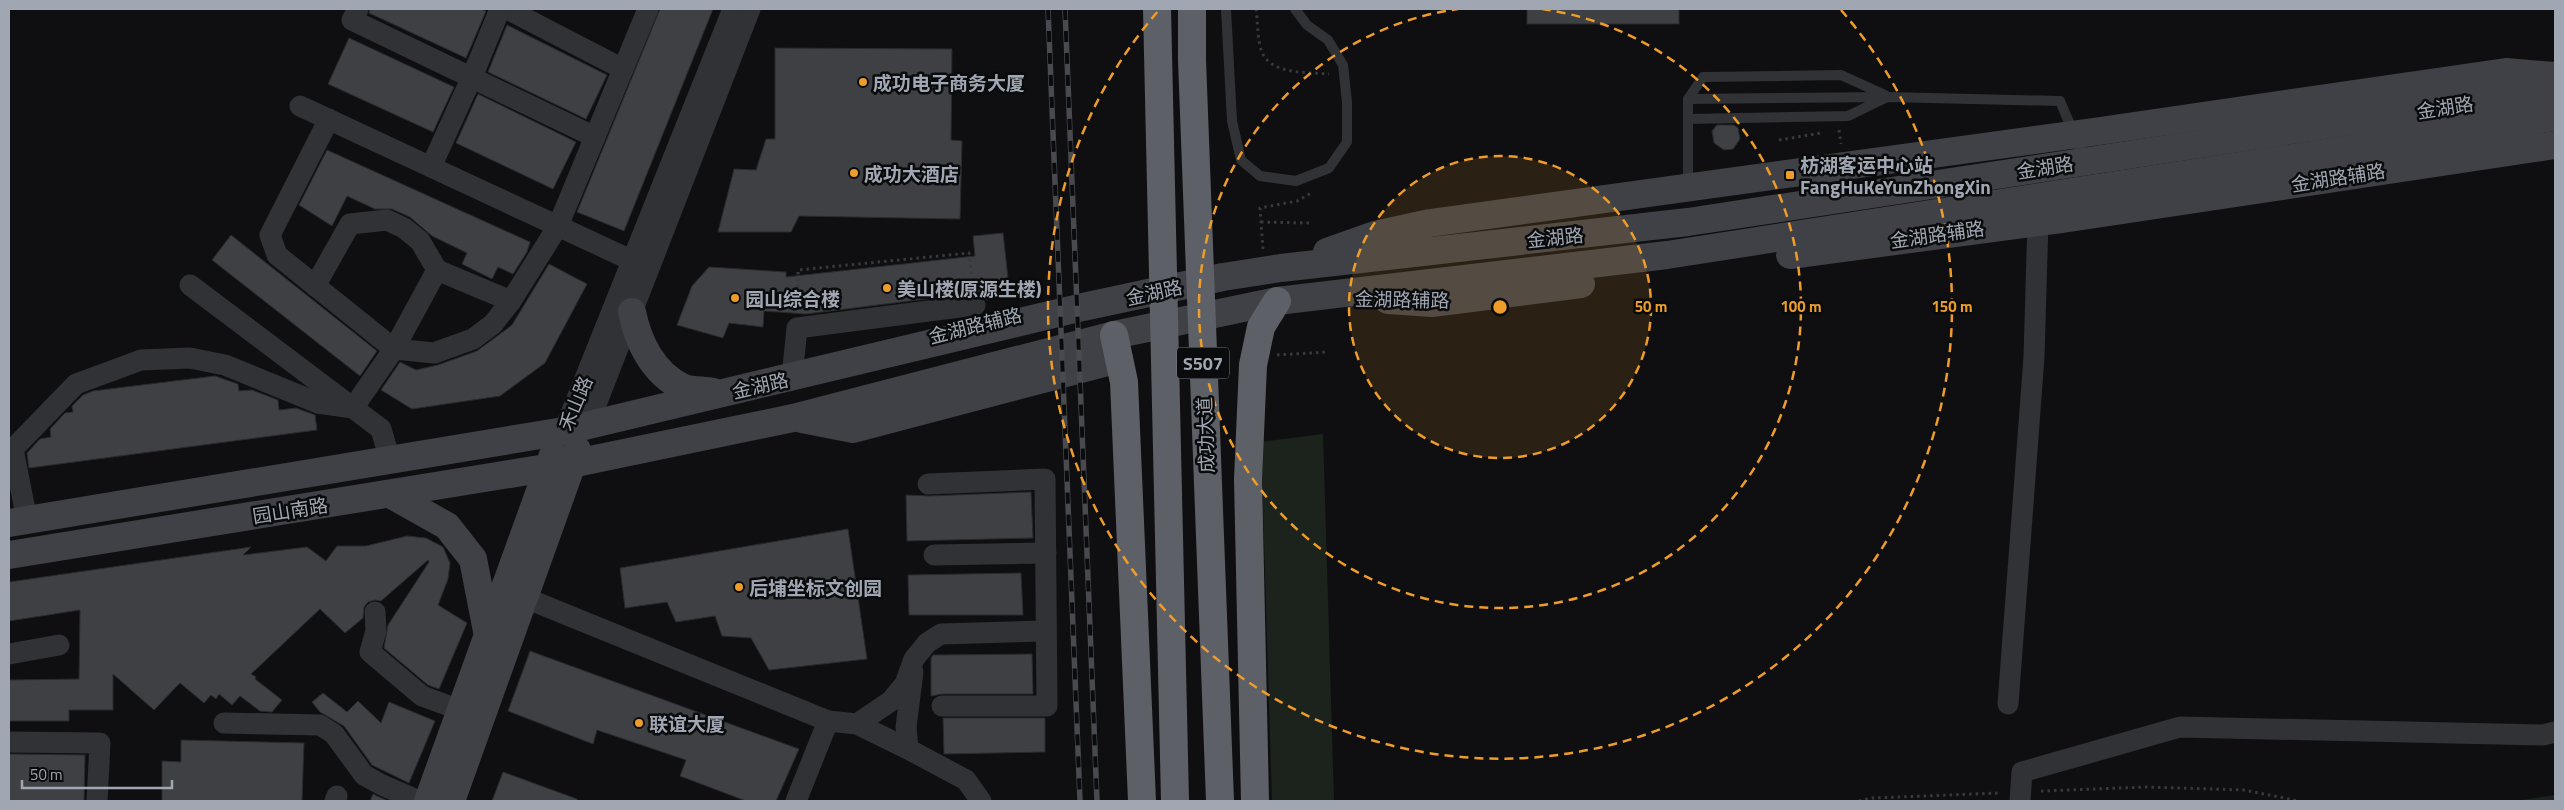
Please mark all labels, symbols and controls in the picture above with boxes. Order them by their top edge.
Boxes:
place label: 成功电子商务大厦 [873,68,1025,97]
marker: 成功电子商务大厦 [857,76,869,88]
street label: 金湖路 [2415,88,2475,126]
street label: 金湖路 [2015,148,2075,186]
place label: 枋湖客运中心站 FangHuKeYunZhongXin [1800,150,1991,201]
street label: 金湖路辅路 [2289,155,2387,199]
place label: 成功大酒店 [864,159,959,188]
marker: 成功大酒店 [848,167,860,179]
marker: 枋湖客运中心站 FangHuKeYunZhongXin [1784,169,1796,181]
street label: 金湖路辅路 [1888,213,1986,255]
street label: 金湖路 [1525,220,1585,254]
street label: 金湖路 [1123,272,1185,312]
place label: 美山楼(原源生楼) [897,274,1042,303]
marker: 美山楼(原源生楼) [881,282,893,294]
place label: 园山综合楼 [745,284,840,313]
street label: 金湖路辅路 [1354,284,1450,314]
marker: 园山综合楼 [729,292,741,304]
text: 50 m [1635,295,1667,318]
text: 100 m [1780,295,1822,318]
text: 150 m [1931,295,1973,318]
centre of rings [1491,298,1509,316]
street label: 金湖路辅路 [925,299,1025,351]
road number: S507 [1177,348,1229,378]
street label: 金湖路 [729,364,791,406]
street label: 禾山路 [551,371,599,435]
street label: 成功大道 [1189,397,1221,473]
street label: 园山南路 [250,490,330,530]
place label: 后埔坐标文创园 [749,573,882,602]
marker: 后埔坐标文创园 [733,581,745,593]
place label: 联谊大厦 [649,709,725,738]
marker: 联谊大厦 [633,717,645,729]
scale bar [22,758,172,790]
text: 50 m [30,763,63,786]

